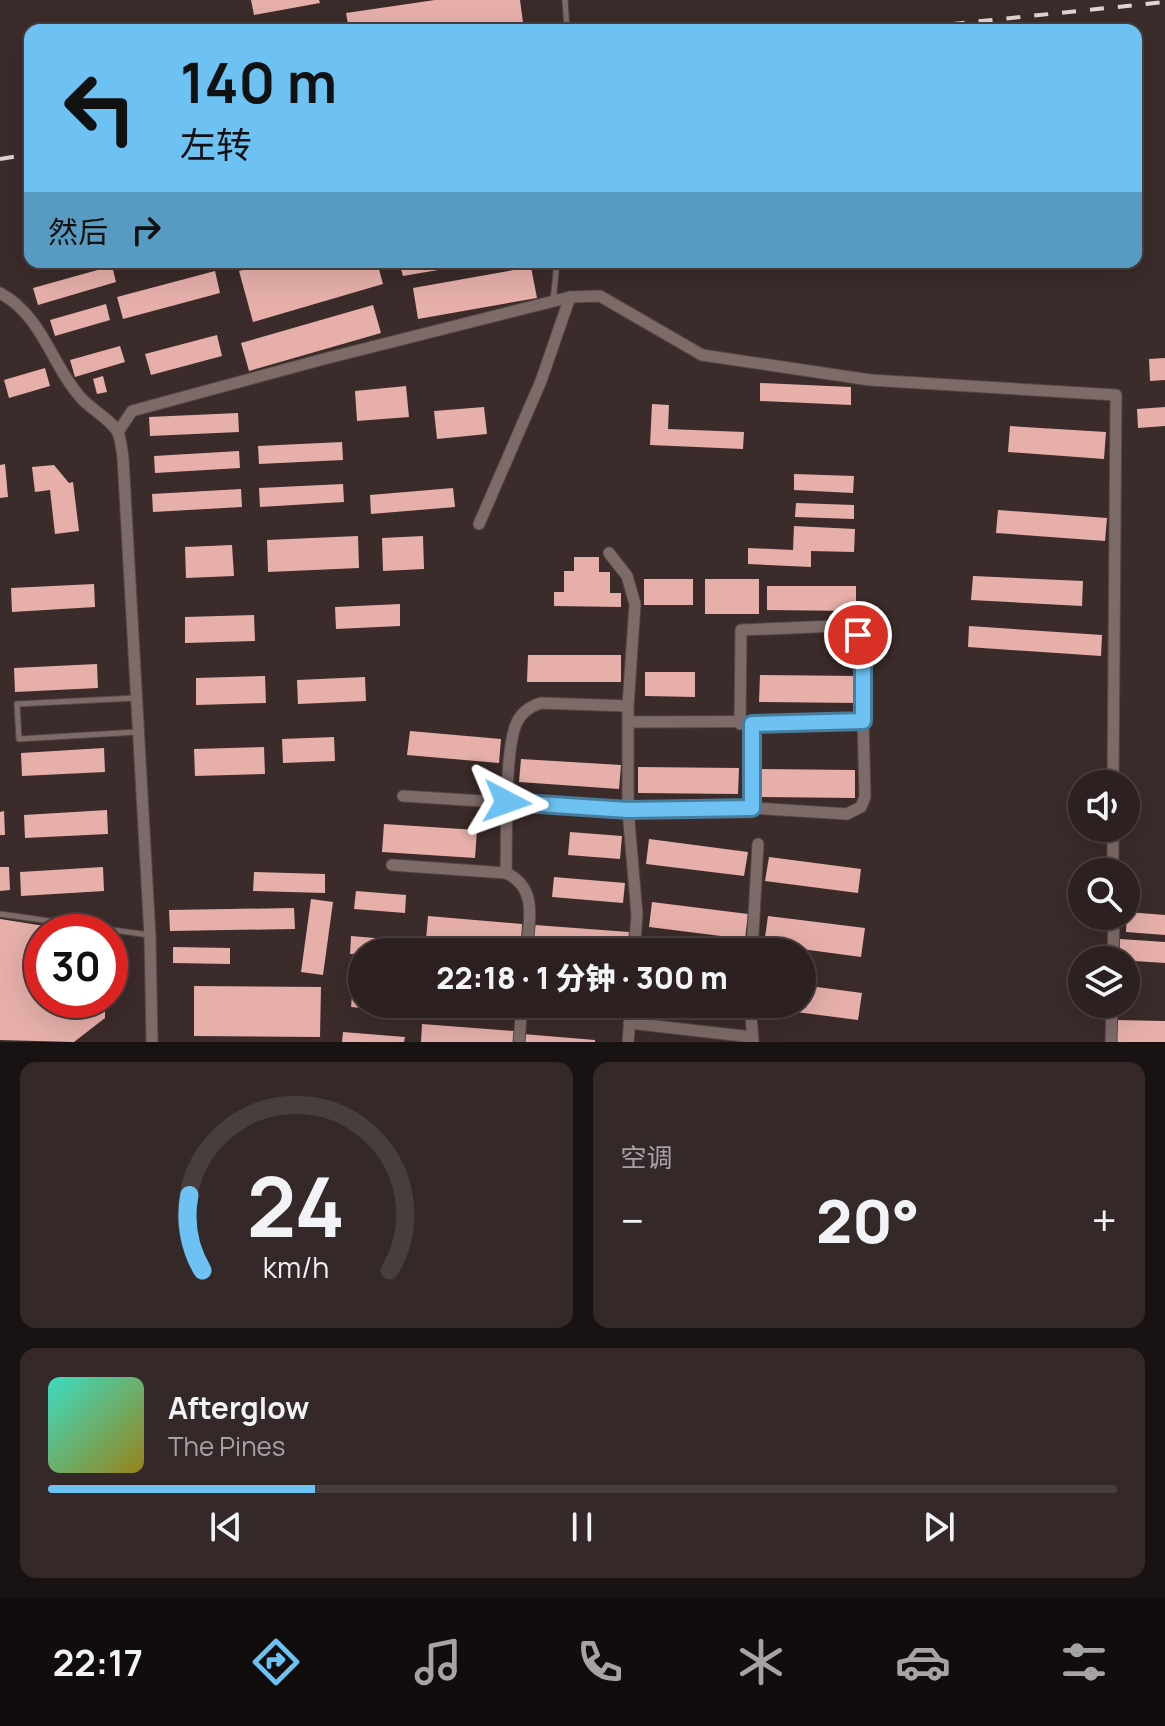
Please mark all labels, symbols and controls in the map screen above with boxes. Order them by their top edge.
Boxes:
text: 140 m [180,43,337,120]
icon: left [48,56,152,160]
text: 左转 [180,120,252,169]
icon: right [124,208,168,252]
text: 然后 [48,211,108,252]
pin [824,601,892,669]
icon: arrive [836,613,880,657]
position arrow [465,760,549,844]
map controls [1068,770,1140,1018]
button: sound [1068,770,1140,842]
button: search [1068,858,1140,930]
speed limit sign: 30 [24,914,128,1018]
button: layers [1068,946,1140,1018]
text: 22:18 · 1 分钟 · 300 m [436,957,728,998]
text: 空调 [621,1139,673,1175]
text: 24 [247,1148,346,1262]
text: 20° [816,1179,920,1261]
text: − [621,1190,644,1250]
text: + [1092,1190,1117,1250]
text: km/h [263,1248,329,1287]
text: Afterglow [168,1387,309,1428]
text: The Pines [168,1428,285,1464]
icon: previous [204,1505,248,1549]
icon: pause [560,1505,604,1549]
icon: next [917,1505,961,1549]
icon: directions [248,1634,304,1690]
icon: music [410,1634,466,1690]
icon: phone [572,1634,628,1690]
icon: climate [733,1634,789,1690]
icon: car [895,1634,951,1690]
icon: filters [1056,1634,1112,1690]
text: 22:17 [53,1638,143,1687]

